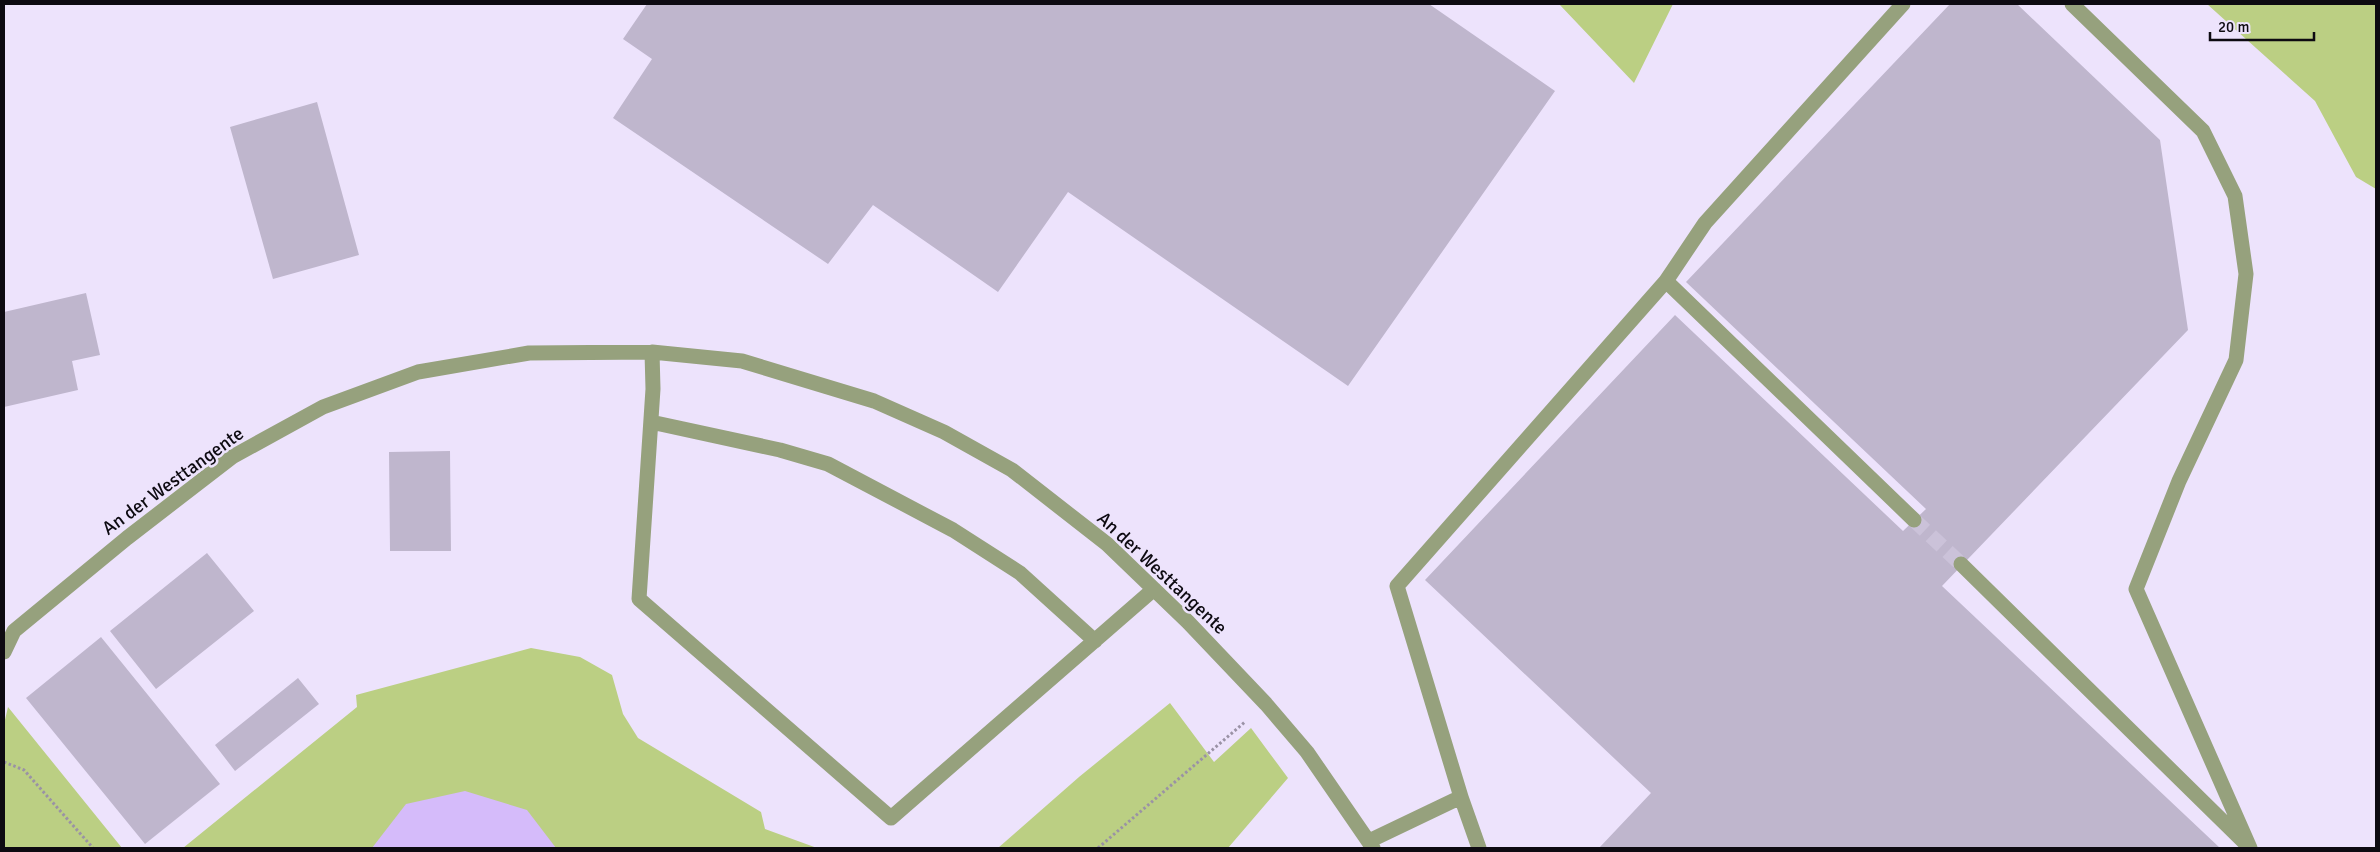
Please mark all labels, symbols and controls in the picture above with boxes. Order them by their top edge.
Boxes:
scale bar [2210,10,2314,42]
text: 20 m [2218,18,2249,36]
street label: An der Westtangente [97,422,249,540]
street label: An der Westtangente [1092,506,1232,640]

